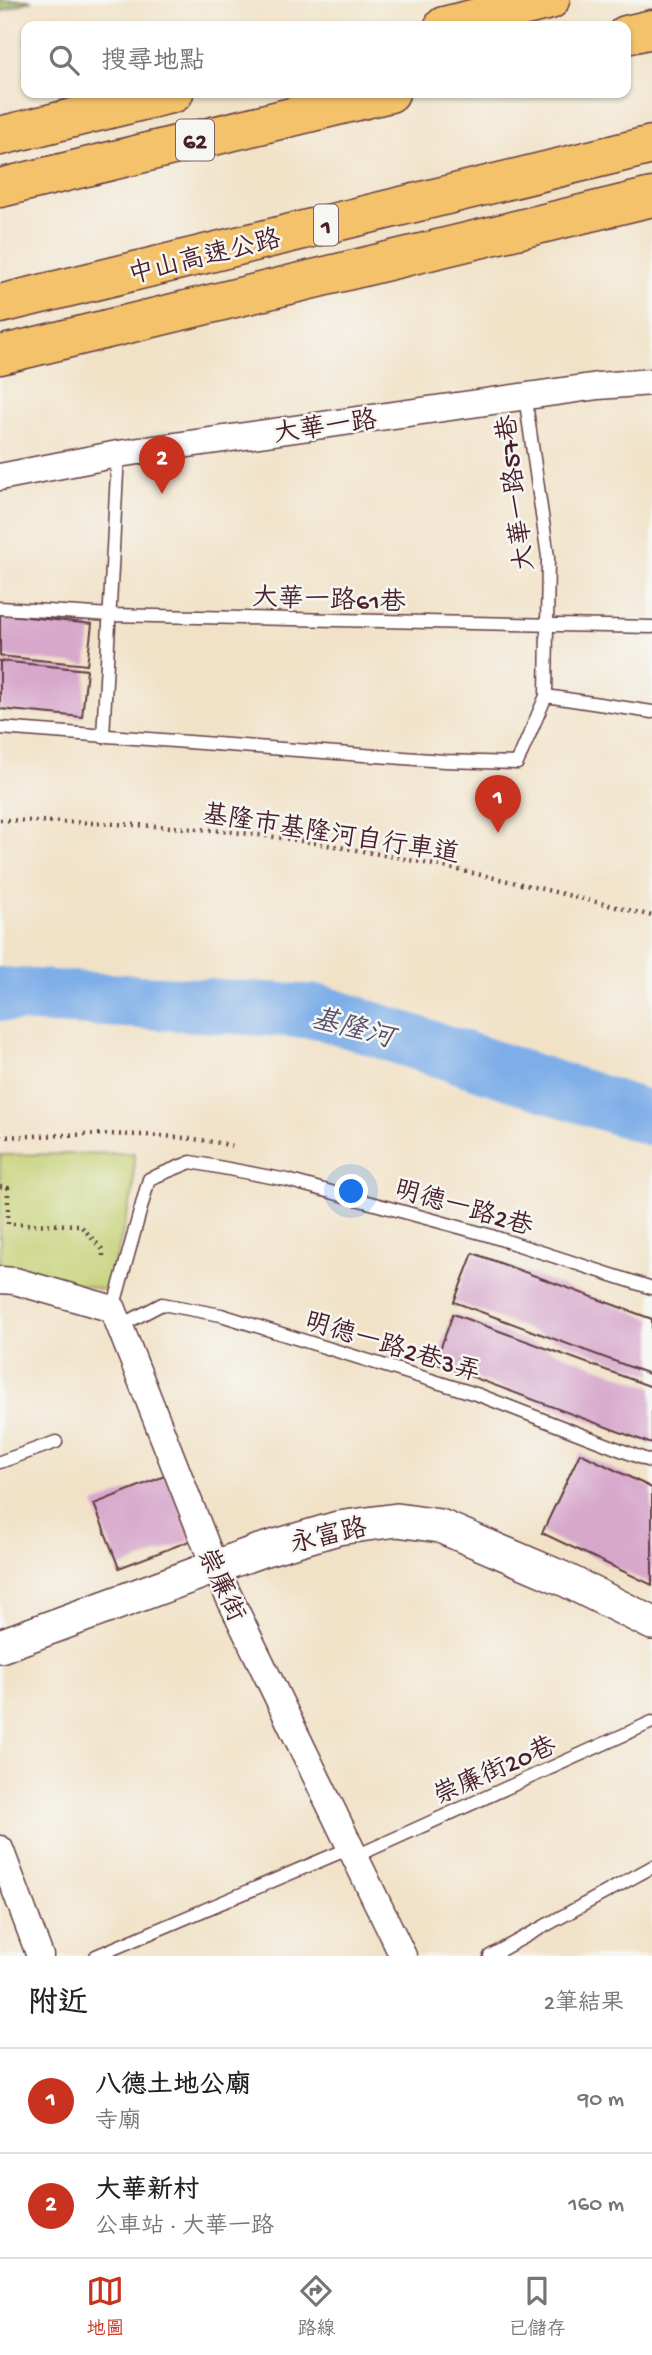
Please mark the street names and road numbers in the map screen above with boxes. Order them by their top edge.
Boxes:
road number: 62 [176,120,214,160]
road number: 1 [314,205,338,246]
street label: 中山高速公路 [125,224,285,293]
street label: 大華一路 [272,405,379,452]
street label: 大華一路57巷 [492,413,543,573]
street label: 大華一路61巷 [252,582,406,621]
street label: 基隆市基隆河自行車道 [199,799,461,872]
street label: 明德一路2巷 [390,1174,536,1245]
street label: 明德一路2巷3弄 [300,1306,484,1391]
street label: 永富路 [287,1513,371,1562]
street label: 崇廉街 [188,1543,251,1628]
street label: 崇廉街20巷 [429,1730,562,1814]

